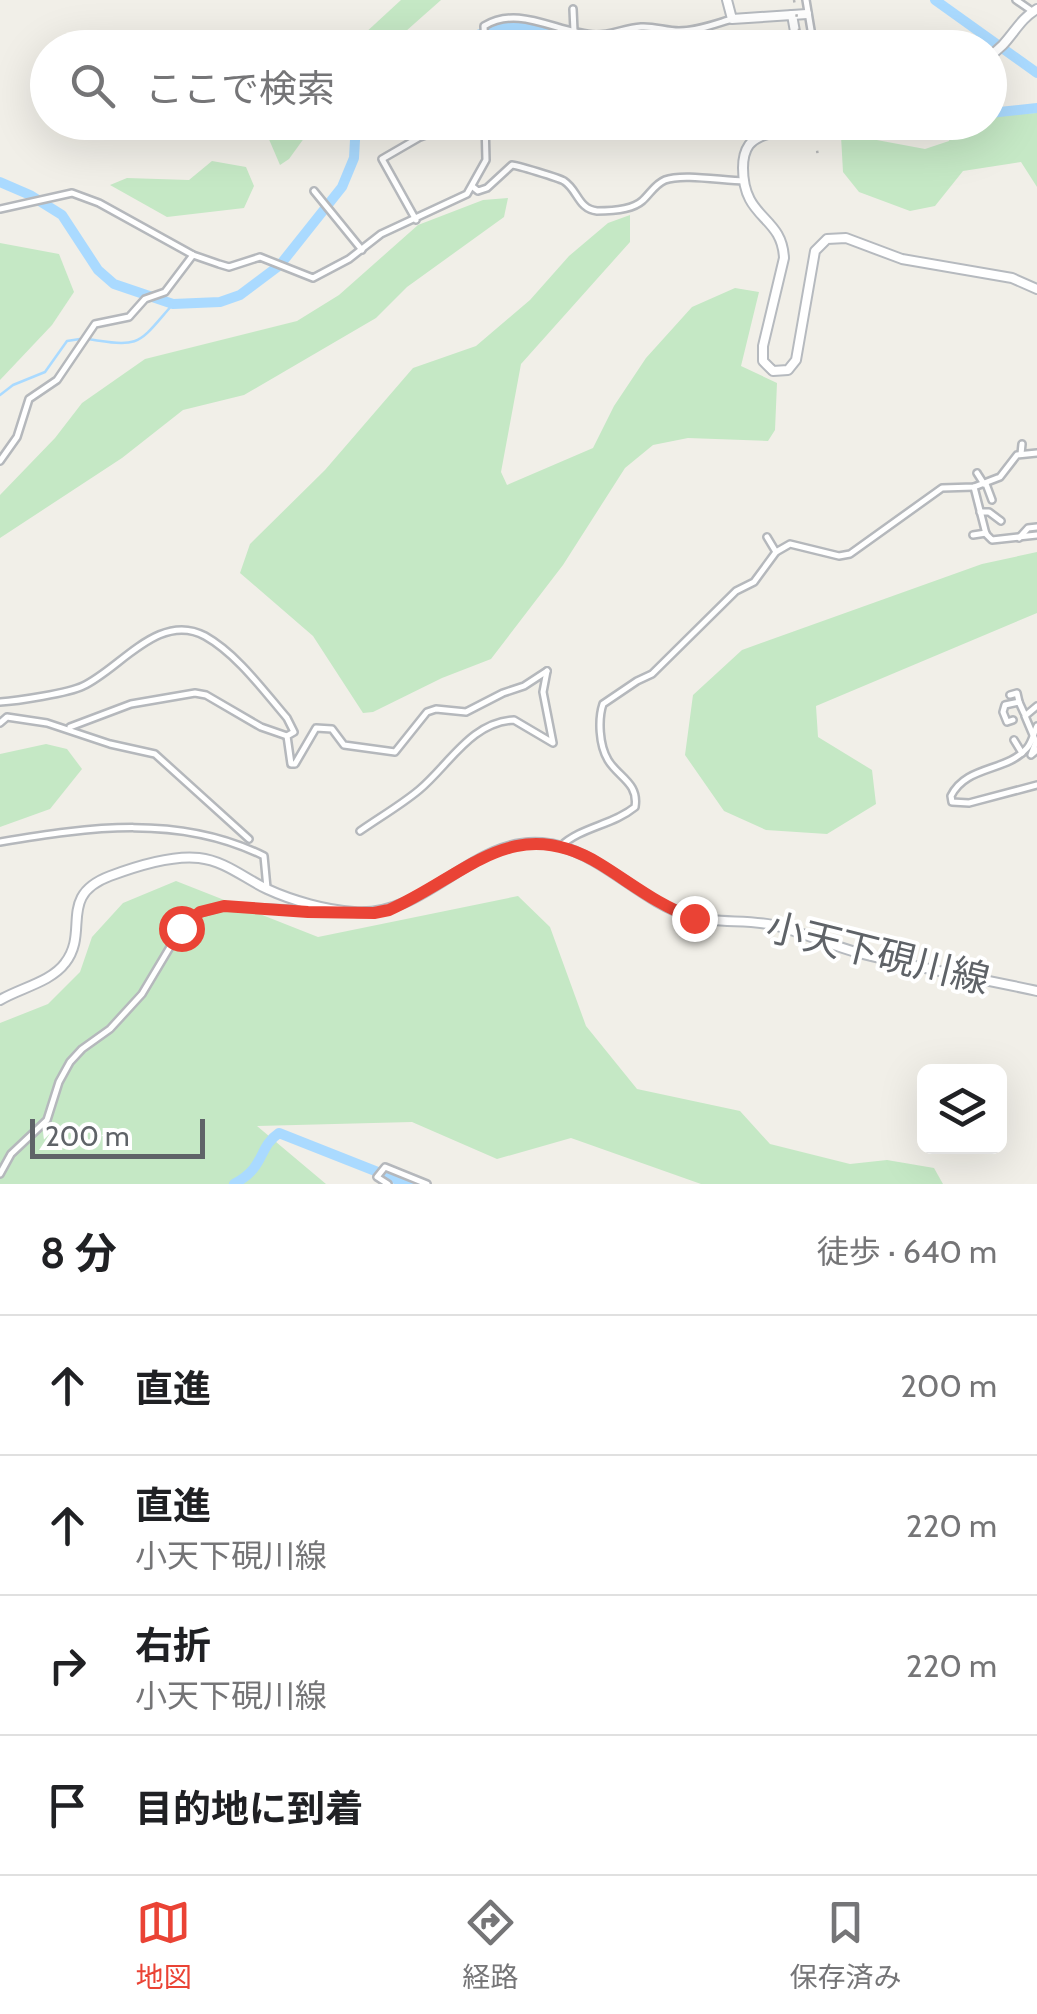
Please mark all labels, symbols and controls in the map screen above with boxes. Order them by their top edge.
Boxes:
search box [30,30,1007,140]
icon: search [65,58,120,113]
text: ここで検索 [145,65,335,112]
route end [672,896,718,942]
street label: 小天下硯川線 [762,903,994,1003]
route start [159,906,205,952]
map controls [917,1064,1007,1154]
button: layers [917,1064,1007,1154]
scale bar [30,1114,205,1158]
text: 200 m [45,1119,130,1153]
text: 8 分 [40,1227,117,1279]
text: 徒歩 · 640 m [817,1232,997,1271]
icon: ahead [40,1358,95,1413]
text: 直進 [135,1365,211,1412]
text: 200 m [900,1366,997,1405]
text: 直進 [135,1482,211,1529]
icon: ahead [40,1498,95,1553]
text: 220 m [906,1506,997,1545]
text: 小天下硯川線 [135,1536,327,1575]
text: 右折 [135,1622,211,1669]
icon: right [40,1638,95,1693]
text: 220 m [906,1646,997,1685]
text: 小天下硯川線 [135,1676,327,1715]
icon: arrive [40,1778,95,1833]
text: 目的地に到着 [135,1785,363,1832]
tab: 地図 [135,1895,192,1995]
tab: 経路 [462,1895,519,1995]
tab: 保存済み [789,1895,902,1995]

